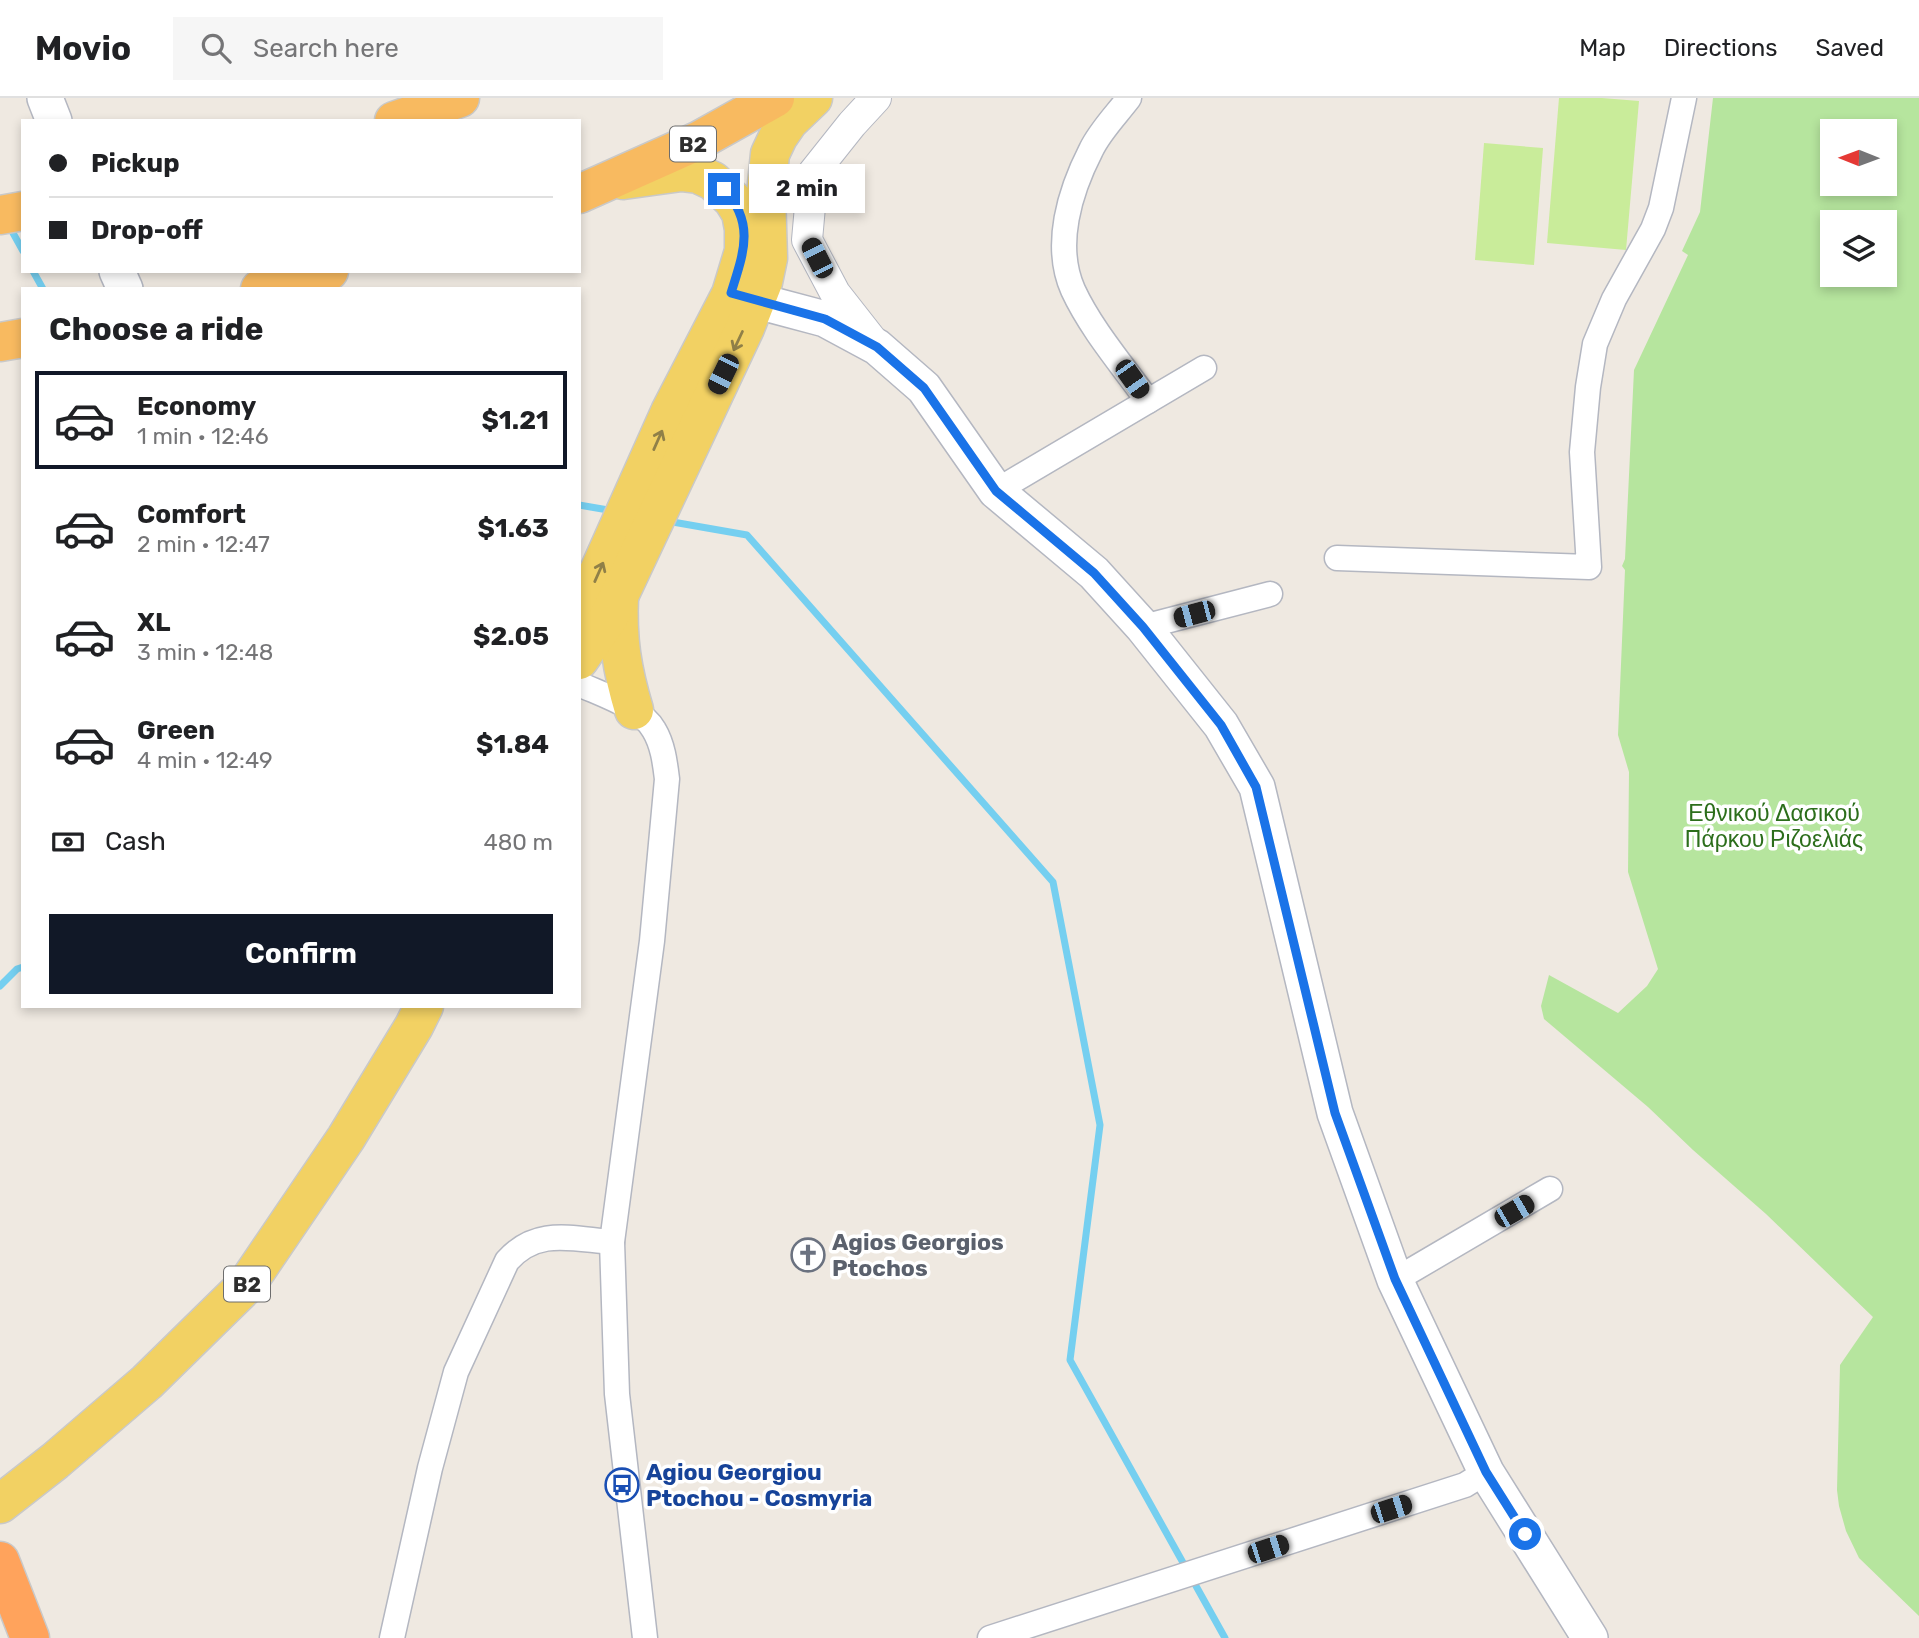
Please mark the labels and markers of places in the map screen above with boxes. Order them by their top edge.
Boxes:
place label: Agios Georgios Ptochos [832,1228,1004,1282]
church icon: Agios Georgios Ptochos [789,1236,827,1274]
place label: Agiou Georgiou Ptochou - Cosmyria [646,1458,872,1512]
bus stop icon: Agiou Georgiou Ptochou - Cosmyria [603,1466,641,1504]

